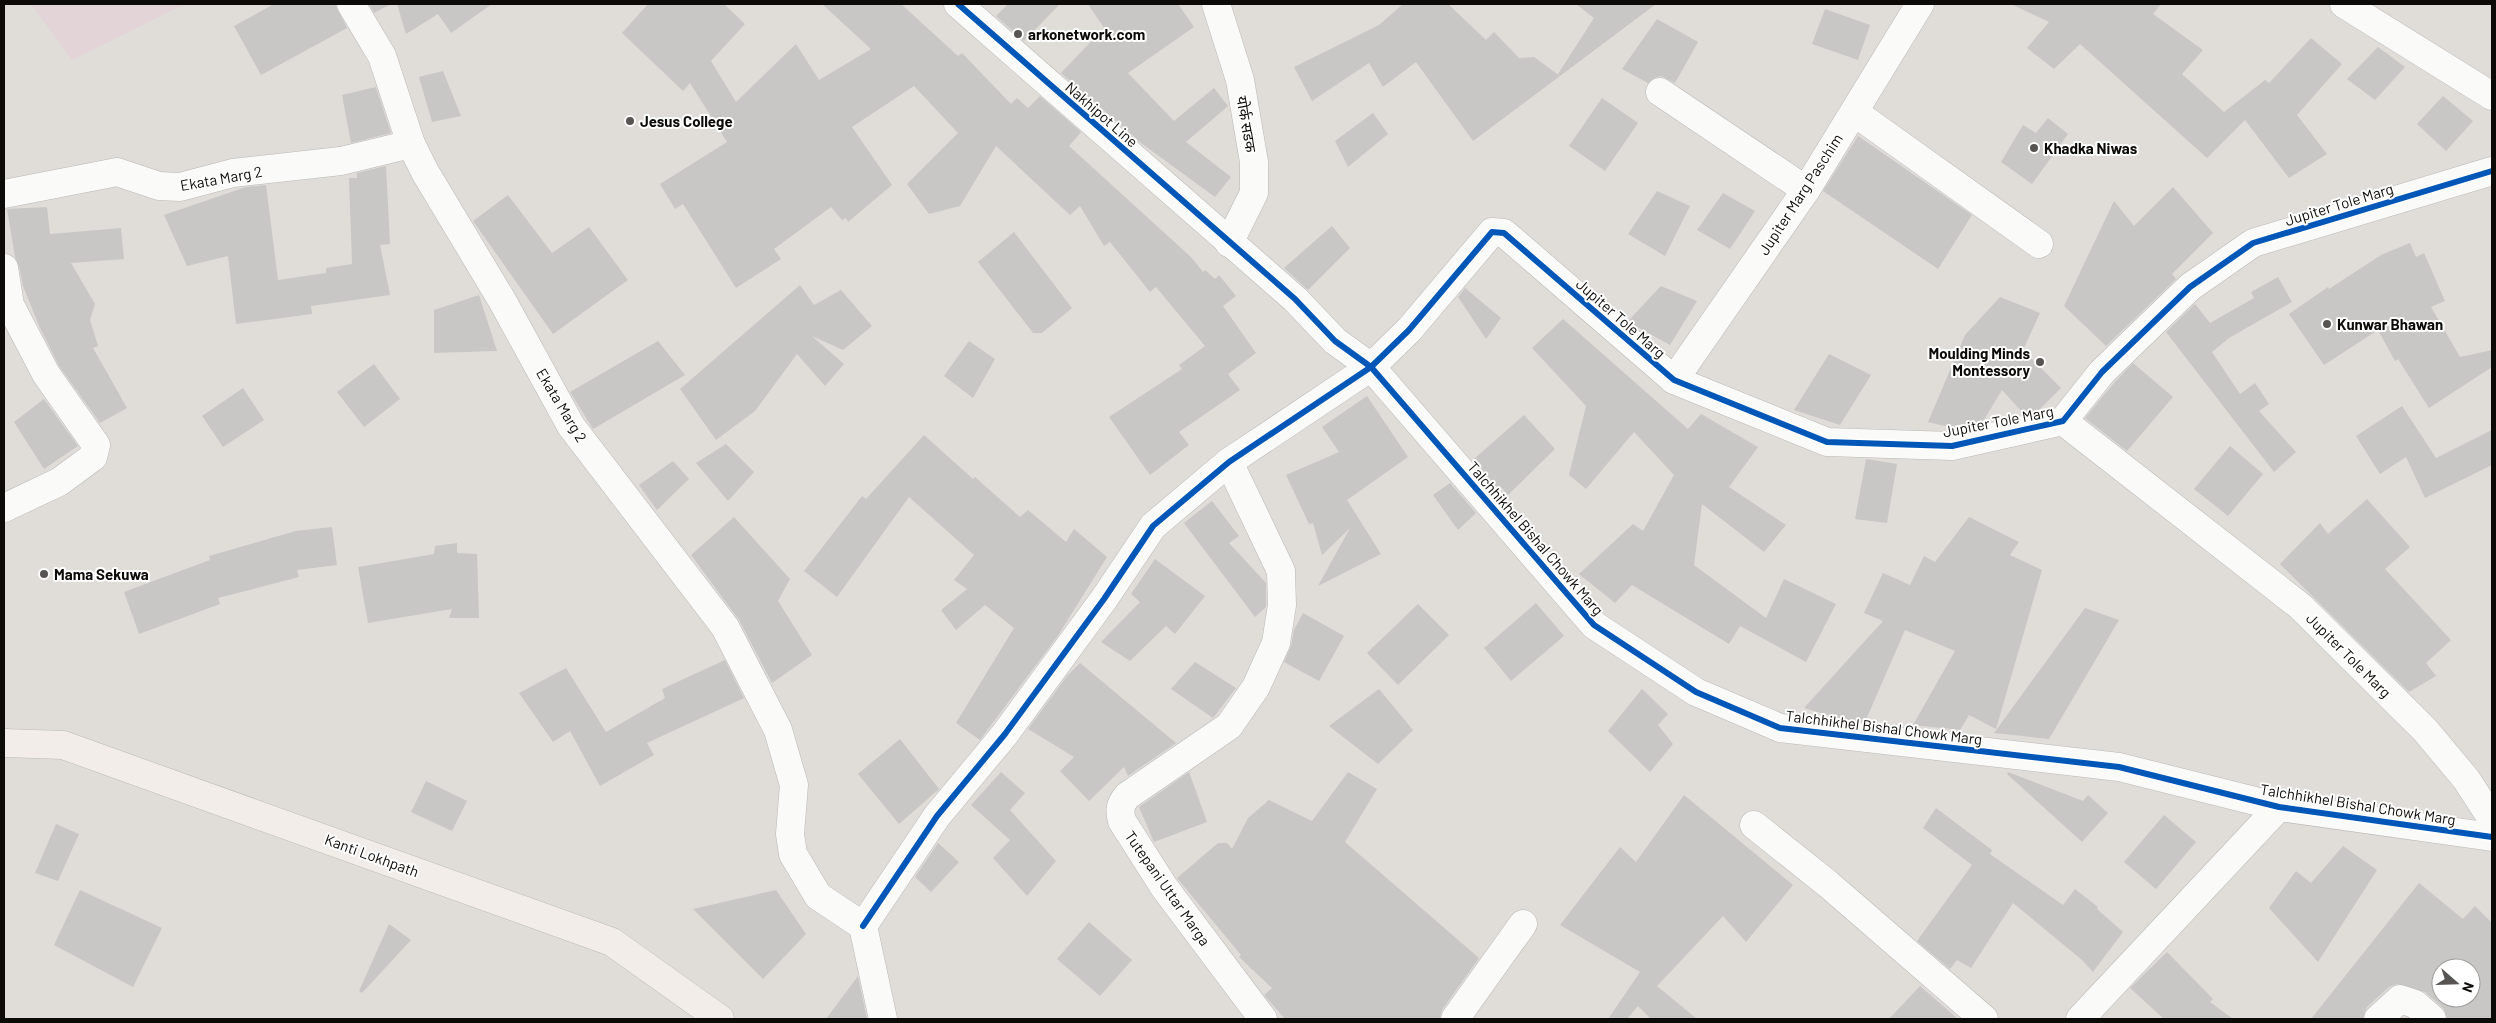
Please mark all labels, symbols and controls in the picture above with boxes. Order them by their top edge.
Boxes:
place label: arkonetwork.com [1028,25,1145,43]
marker: arkonetwork.com [1012,28,1024,40]
street label: Nakhipot Line [1062,78,1142,150]
street label: योर्क सडक [1233,94,1261,154]
place label: Jesus College [640,112,733,130]
marker: Jesus College [624,115,636,127]
street label: Jupiter Marg Paschim [1754,130,1846,258]
place label: Khadka Niwas [2044,139,2138,157]
marker: Khadka Niwas [2028,142,2040,154]
street label: Ekata Marg 2 [179,162,263,194]
street label: Jupiter Tole Marg [2283,179,2395,229]
street label: Jupiter Tole Marg [1573,274,1669,362]
place label: Kunwar Bhawan [2337,315,2443,333]
marker: Kunwar Bhawan [2321,318,2333,330]
place label: Moulding Minds Montessory [1928,344,2030,379]
marker: Moulding Minds Montessory [2034,356,2046,368]
street label: Ekata Marg 2 [533,365,591,445]
street label: Jupiter Tole Marg [1941,401,2055,441]
street label: Talchhikhel Bishal Chowk Marg [1464,457,1608,619]
place label: Mama Sekuwa [54,565,149,583]
marker: Mama Sekuwa [38,568,50,580]
street label: Jupiter Tole Marg [2303,609,2395,701]
street label: Talchhikhel Bishal Chowk Marg [1785,706,1983,748]
street label: Talchhikhel Bishal Chowk Marg [2259,780,2457,828]
street label: Tutepani Uttar Marga [1122,827,1214,949]
street label: Kanti Lokhpath [322,830,422,880]
north arrow [2431,958,2481,1008]
text: N [2459,980,2478,995]

